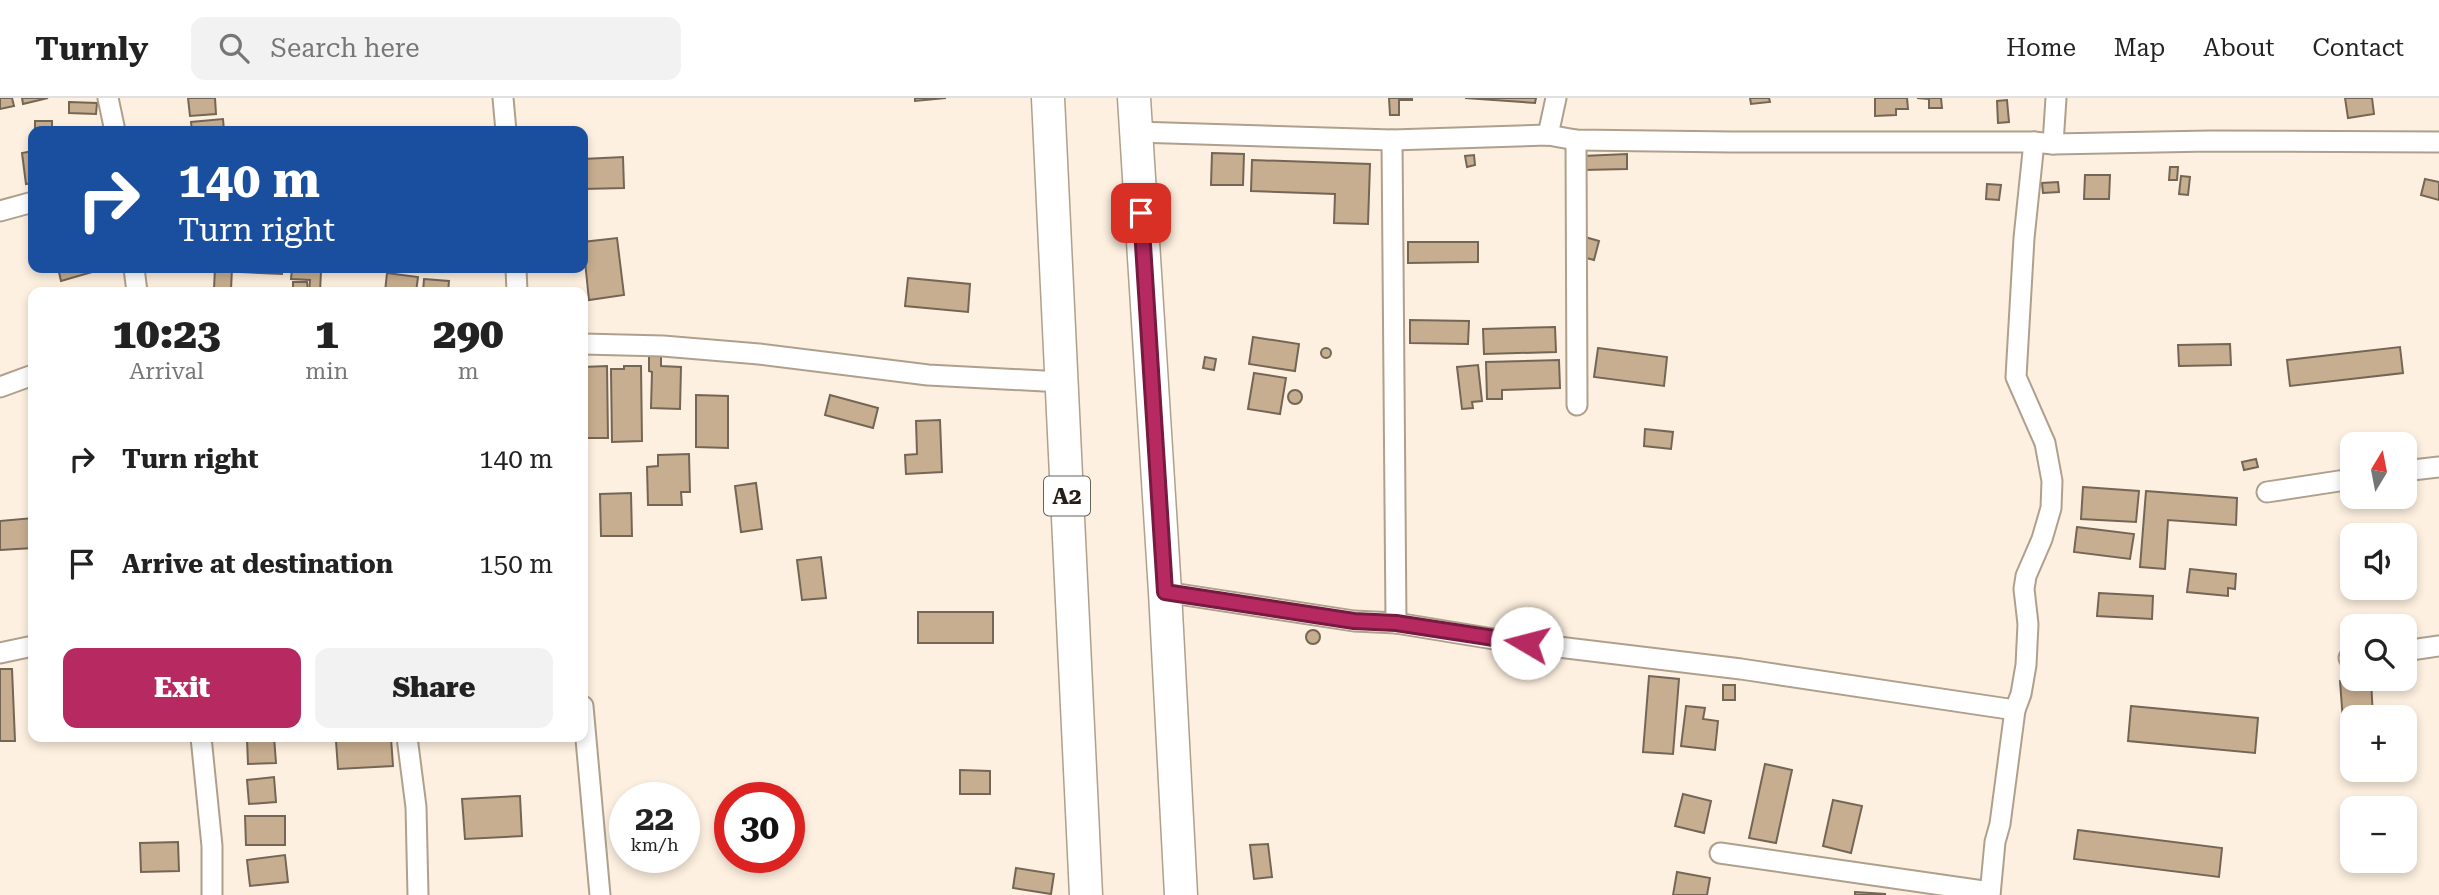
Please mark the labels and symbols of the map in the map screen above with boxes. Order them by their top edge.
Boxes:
pin [1111,183,1171,243]
north arrow [2340,432,2417,509]
road number: A2 [1044,476,1090,516]
position arrow [1490,606,1564,680]
speed limit sign: 30 [714,782,805,873]

